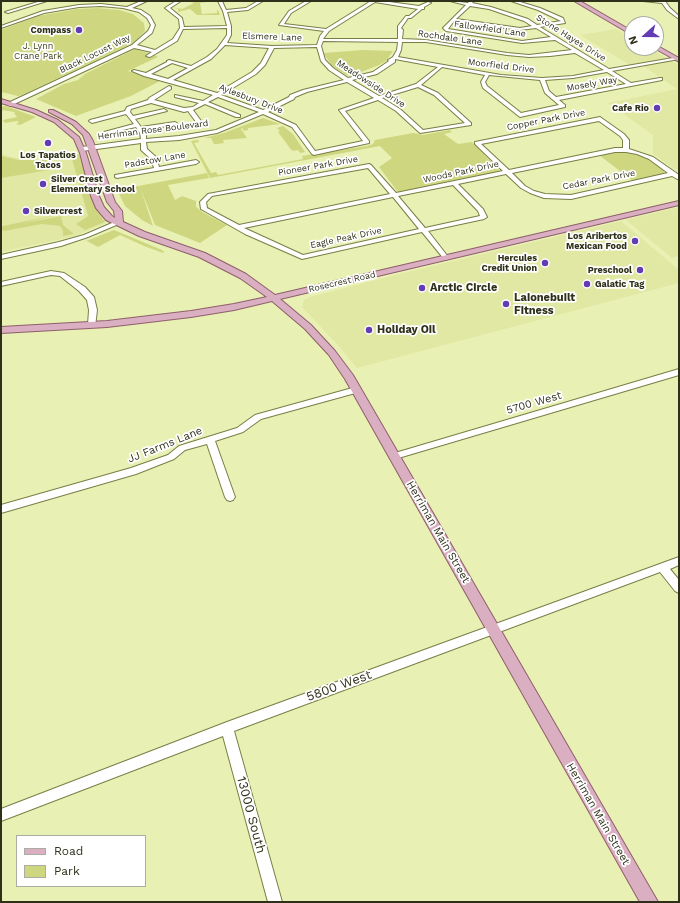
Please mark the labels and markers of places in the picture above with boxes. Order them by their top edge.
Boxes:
place label: Compass [31,25,71,35]
marker: Compass [74,25,84,35]
place label: Cafe Rio [612,103,649,113]
marker: Cafe Rio [652,103,662,113]
marker: Los Tapatios Tacos [43,138,53,148]
place label: Los Tapatios Tacos [20,150,76,171]
place label: Silver Crest Elementary School [51,174,135,195]
marker: Silver Crest Elementary School [38,179,48,189]
marker: Silvercrest [21,206,31,216]
place label: Silvercrest [34,206,82,216]
place label: Los Aribertos Mexican Food [566,231,627,252]
marker: Los Aribertos Mexican Food [630,236,640,246]
place label: Hercules Credit Union [482,253,537,274]
marker: Hercules Credit Union [540,258,550,268]
place label: Preschool [588,265,632,275]
marker: Preschool [635,265,645,275]
marker: Galatic Tag [582,279,592,289]
place label: Galatic Tag [595,279,644,289]
place label: Arctic Circle [430,281,497,295]
marker: Arctic Circle [417,283,427,293]
place label: Laionebuilt Fitness [514,291,575,317]
marker: Laionebuilt Fitness [501,299,511,309]
place label: Holiday Oil [377,323,436,337]
marker: Holiday Oil [364,325,374,335]

